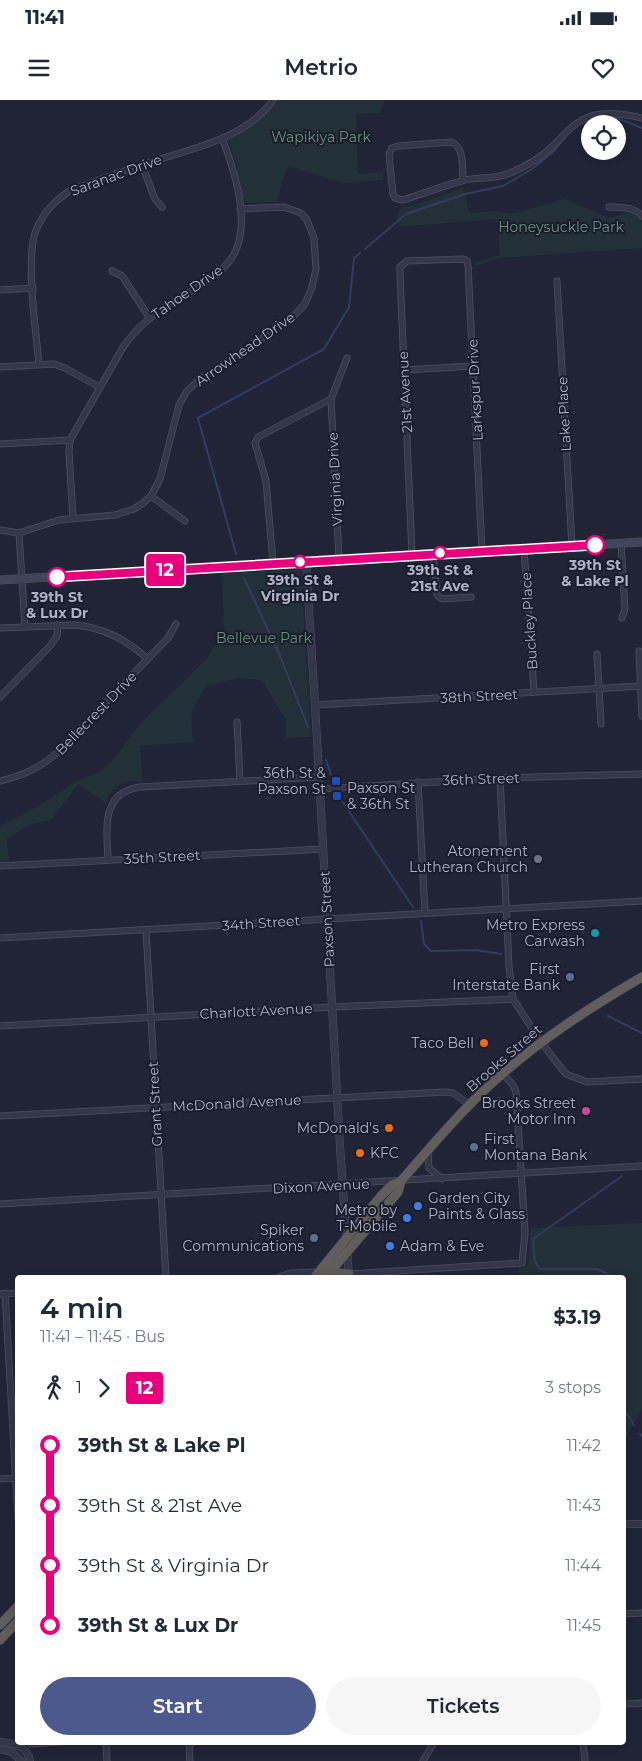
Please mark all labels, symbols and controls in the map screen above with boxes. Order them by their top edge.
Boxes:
text: 11:41 [25,6,65,29]
icon: menu [25,54,53,82]
text: Metrio [284,54,358,81]
icon: heart [589,54,617,82]
map controls [581,115,626,160]
button: locate [581,115,626,160]
park label: Wapikiya Park [271,128,371,146]
street label: Saranac Drive [68,150,164,200]
park label: Honeysuckle Park [498,218,624,236]
street label: Tahoe Drive [148,261,226,323]
street label: Arrowhead Drive [192,308,298,390]
street label: Larkspur Drive [463,339,487,441]
street label: 21st Avenue [394,351,416,433]
street label: Lake Place [553,376,575,452]
street label: Virginia Drive [324,432,346,526]
marker: 39th St & Lake Pl [585,535,605,555]
marker: 39th St & 21st Ave [433,546,447,560]
line badge: 12 [142,554,188,586]
marker: 39th St & Virginia Dr [293,555,307,569]
place label: 39th St & Lake Pl [561,556,629,590]
text: 12 [156,559,174,581]
place label: 39th St & 21st Ave [406,561,473,595]
marker: 39th St & Lux Dr [47,567,67,587]
place label: 39th St & Virginia Dr [260,571,339,605]
street label: Buckley Place [517,572,541,670]
place label: 39th St & Lux Dr [26,588,88,622]
park label: Bellevue Park [216,629,313,647]
street label: Bellecrest Drive [51,667,141,759]
street label: 38th Street [440,685,519,707]
place label: 36th St & Paxson St [258,764,327,798]
street label: 36th Street [442,769,520,789]
marker: 36th St & Paxson St [330,775,342,787]
place label: Paxson St & 36th St [347,779,416,813]
marker: Paxson St & 36th St [331,790,343,802]
place label: Atonement Lutheran Church [409,842,528,876]
street label: 35th Street [123,846,201,868]
marker: Atonement Lutheran Church [532,853,544,865]
street label: Paxson Street [315,870,339,968]
street label: 34th Street [221,911,301,935]
place label: Metro Express Carwash [486,916,585,950]
marker: Metro Express Carwash [589,927,601,939]
place label: First Interstate Bank [452,960,561,994]
marker: First Interstate Bank [564,971,576,983]
street label: Charlott Avenue [199,999,313,1023]
street label: Brooks Street [462,1020,546,1096]
place label: Taco Bell [411,1034,474,1052]
marker: Taco Bell [478,1037,490,1049]
street label: Grant Street [144,1061,166,1147]
street label: McDonald Avenue [172,1091,302,1115]
place label: Brooks Street Motor Inn [481,1094,576,1128]
marker: Brooks Street Motor Inn [580,1105,592,1117]
place label: McDonald's [297,1119,379,1137]
marker: McDonald's [383,1122,395,1134]
place label: First Montana Bank [484,1130,588,1164]
marker: First Montana Bank [468,1141,480,1153]
place label: KFC [370,1144,399,1162]
marker: KFC [354,1147,366,1159]
street label: Dixon Avenue [272,1174,370,1198]
place label: Garden City Paints & Glass [428,1189,525,1223]
marker: Garden City Paints & Glass [412,1200,424,1212]
place label: Metro by T-Mobile [335,1201,397,1235]
marker: Metro by T-Mobile [401,1212,413,1224]
place label: Spiker Communications [183,1221,304,1255]
marker: Spiker Communications [308,1232,320,1244]
place label: Adam & Eve [400,1237,484,1255]
marker: Adam & Eve [384,1240,396,1252]
text: 4 min [40,1291,124,1325]
text: $3.19 [553,1306,601,1329]
text: 11:41 – 11:45 · Bus [40,1327,165,1346]
icon: walk [40,1374,68,1402]
icon: forward [90,1374,118,1402]
text: 12 [136,1377,153,1399]
text: 1 [76,1378,82,1397]
text: 3 stops [545,1378,601,1397]
text: 39th St & Lake Pl [78,1434,246,1457]
text: 11:42 [566,1436,601,1455]
text: 39th St & 21st Ave [78,1494,242,1517]
text: 11:43 [567,1496,601,1515]
text: 39th St & Virginia Dr [78,1554,269,1577]
text: 11:44 [565,1556,601,1575]
text: 39th St & Lux Dr [78,1614,238,1637]
text: 11:45 [566,1616,601,1635]
button: Start [40,1677,316,1735]
button: Tickets [326,1677,601,1735]

